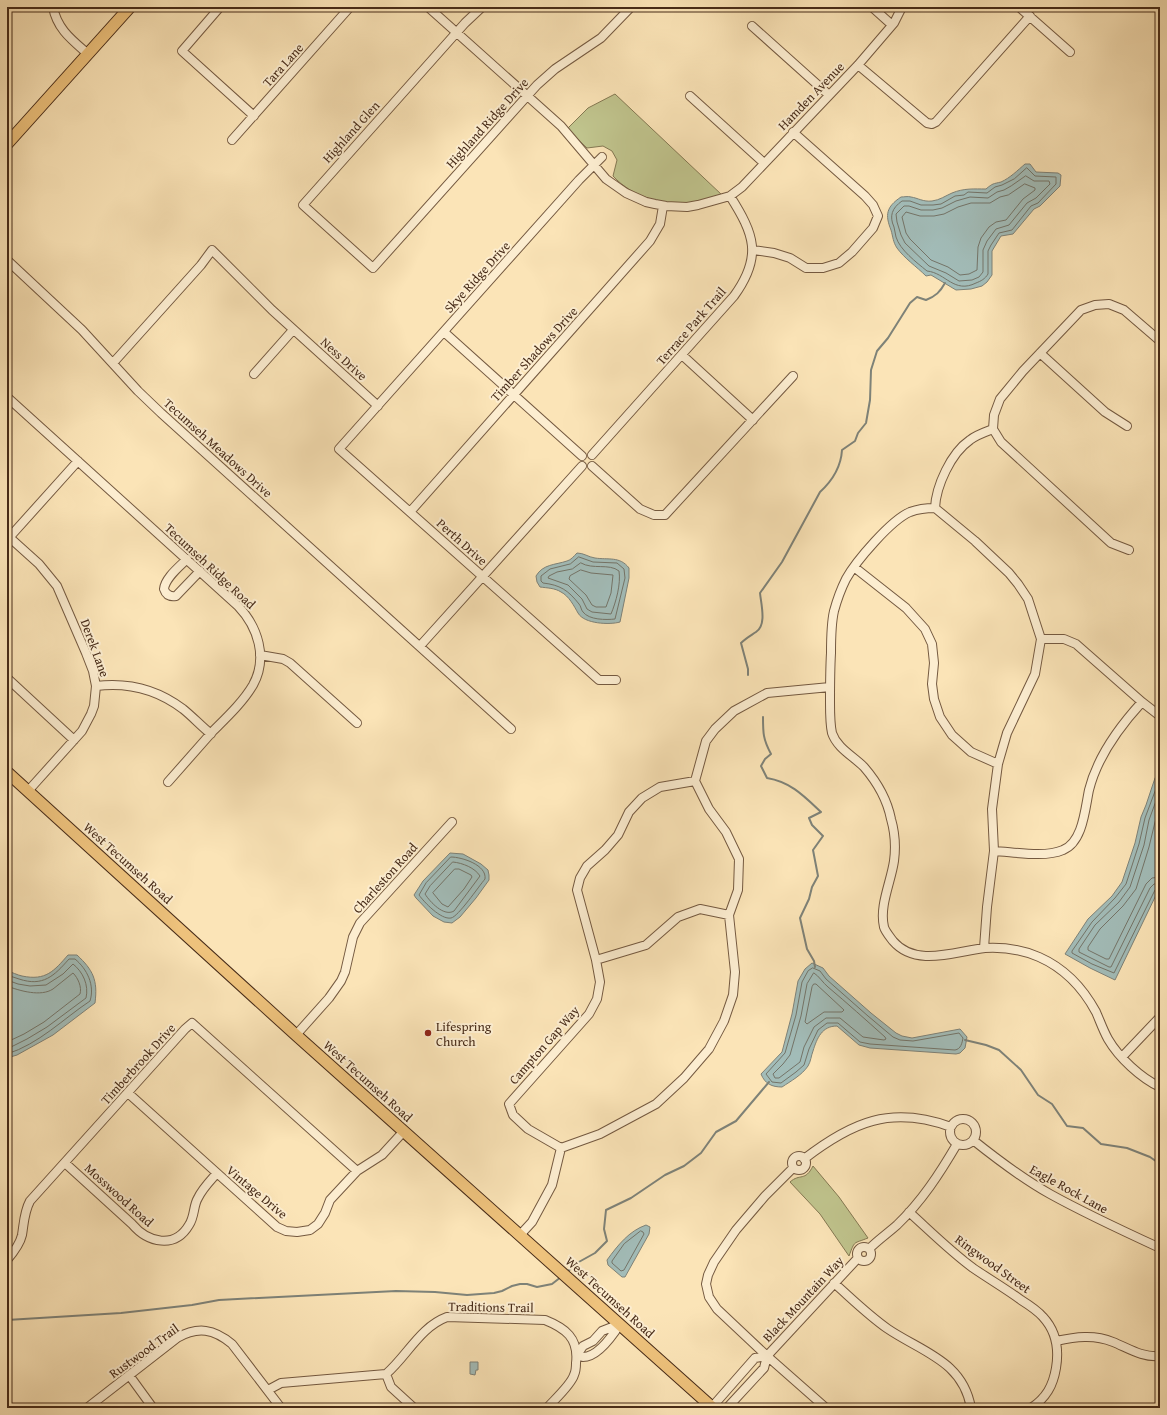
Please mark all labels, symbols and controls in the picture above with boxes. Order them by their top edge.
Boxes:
street label: Tara Lane [258,39,308,91]
street label: Hamden Avenue [773,58,849,134]
street label: Highland Ridge Drive [441,74,533,172]
street label: Highland Glen [318,96,385,167]
street label: Skye Ridge Drive [440,237,514,317]
street label: Terrace Park Trail [652,282,731,369]
street label: Timber Shadows Drive [486,302,582,406]
street label: Ness Drive [316,333,372,385]
street label: Tecumseh Meadows Drive [159,394,277,502]
street label: Perth Drive [432,514,492,570]
street label: Tecumseh Ridge Road [160,519,260,613]
street label: Derek Lane [76,616,114,680]
street label: West Tecumseh Road [79,818,177,908]
street label: Charleston Road [348,838,422,918]
street label: Campton Gap Way [504,1001,584,1089]
place label: Lifespring Church [436,1017,492,1051]
street label: Timberbrook Drive [96,1019,180,1109]
marker: Lifespring Church [423,1028,433,1038]
street label: West Tecumseh Road [319,1036,417,1126]
street label: Mosswood Road [80,1159,158,1231]
street label: Eagle Rock Lane [1026,1160,1112,1218]
street label: Vintage Drive [222,1161,292,1223]
street label: Ringwood Street [951,1230,1035,1298]
street label: Black Mountain Way [758,1251,848,1346]
street label: West Tecumseh Road [561,1252,659,1342]
street label: Traditions Trail [448,1297,534,1317]
street label: Rustwood Trail [105,1319,183,1383]

